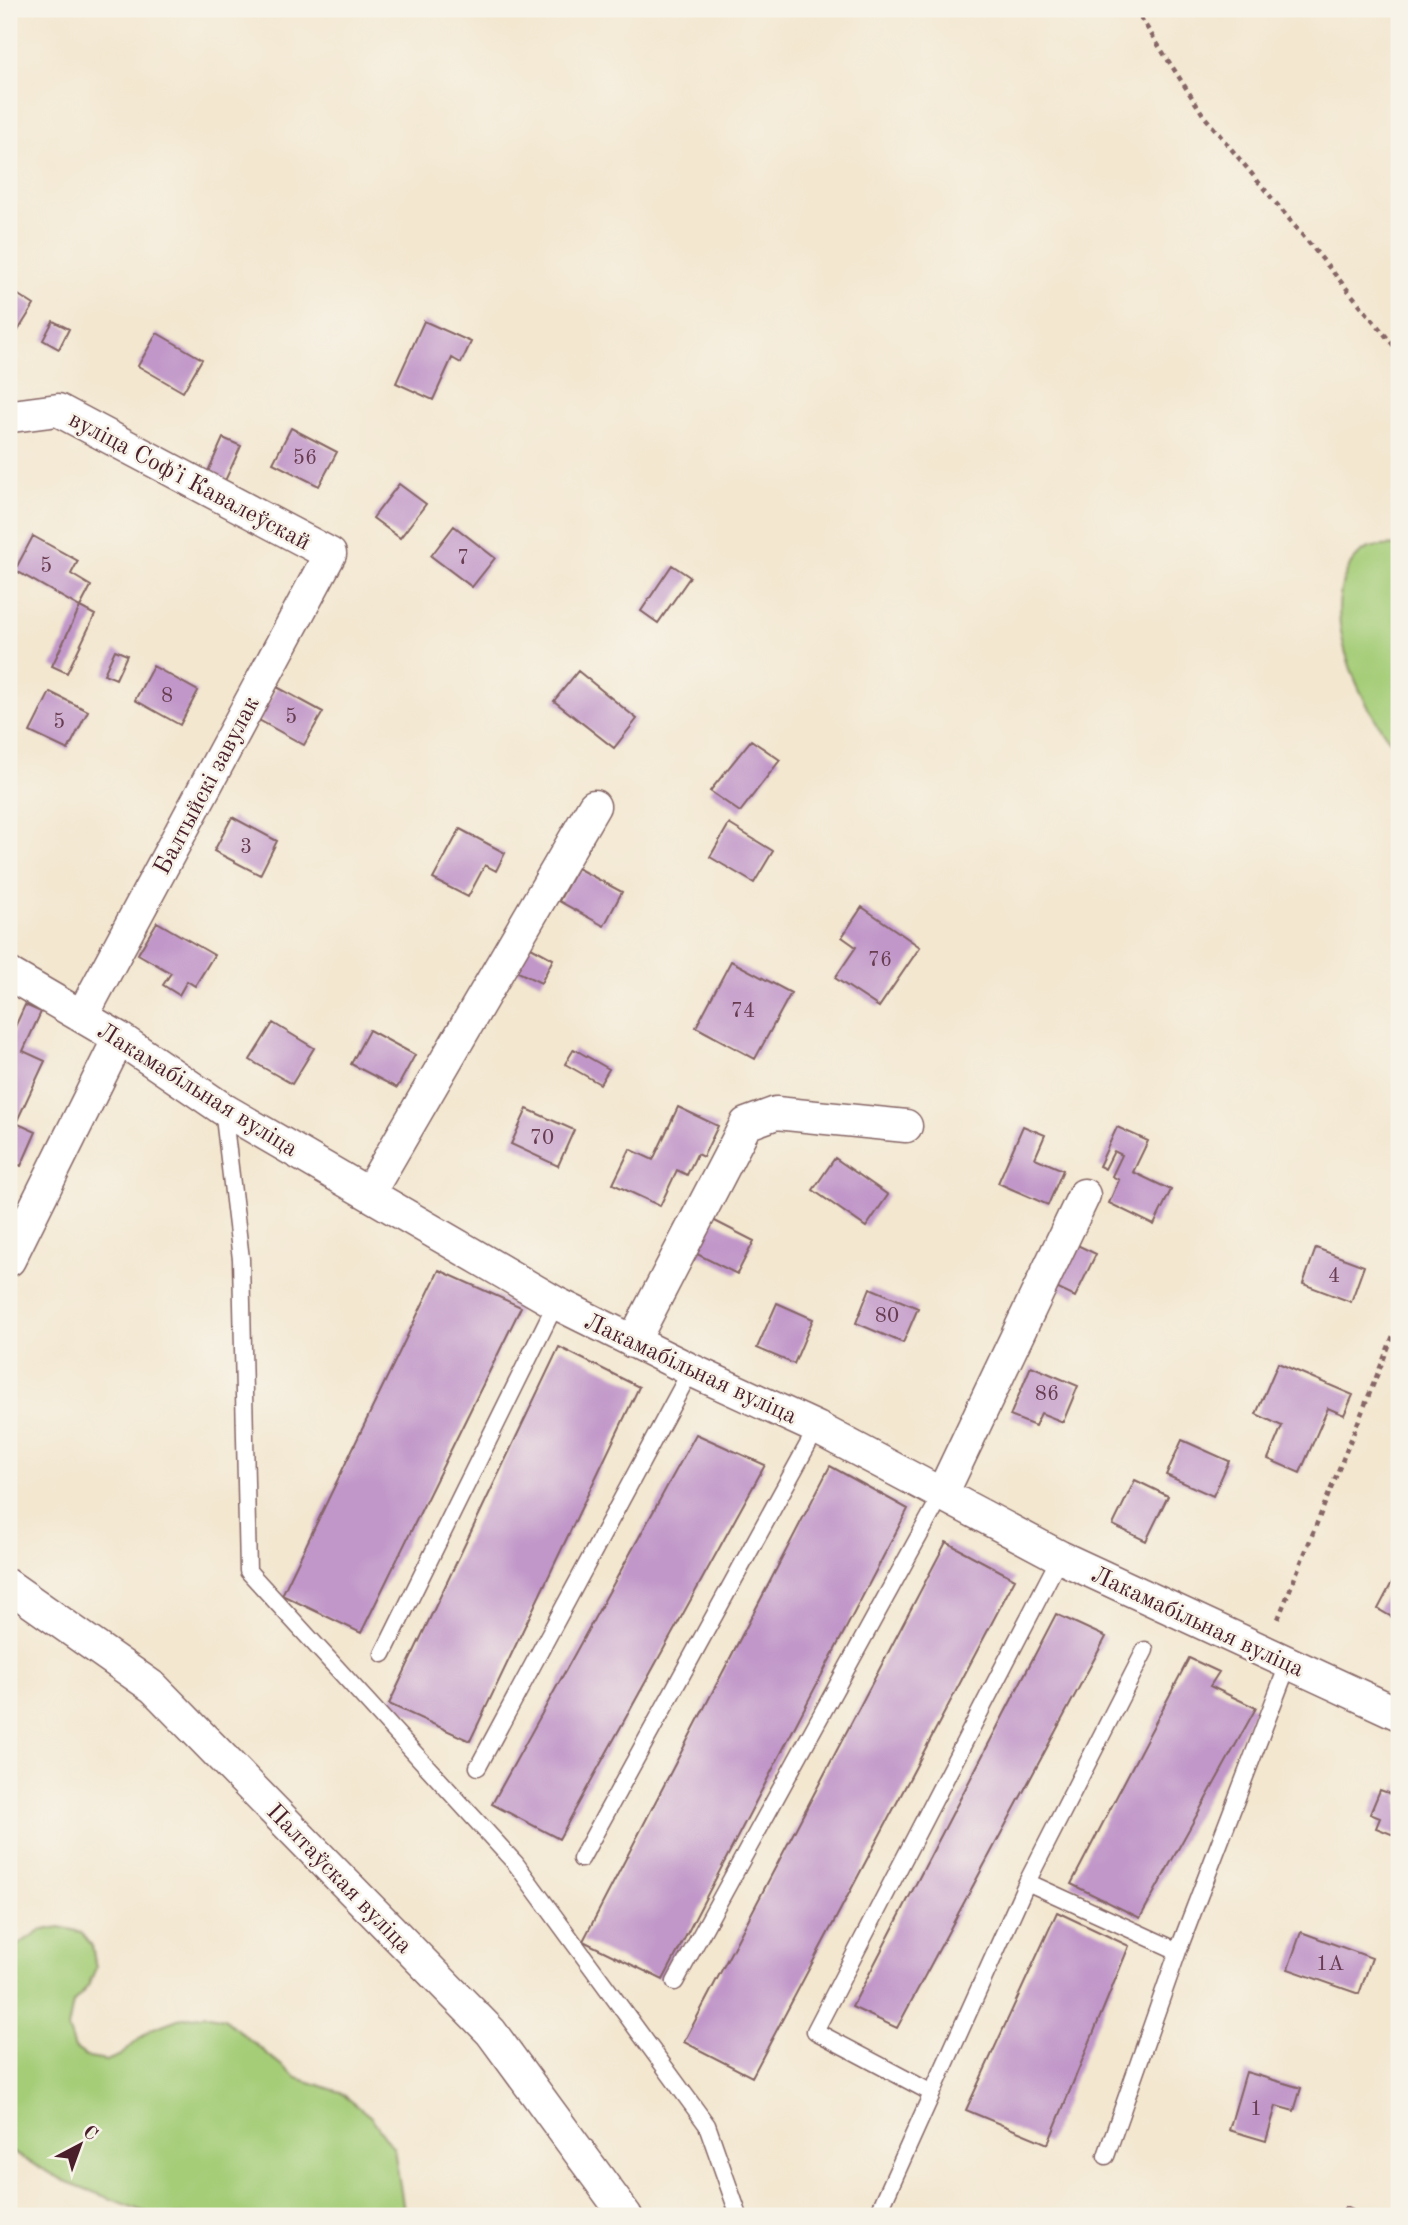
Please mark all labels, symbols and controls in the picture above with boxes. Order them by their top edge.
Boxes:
street label: вуліца Софʼі Кавалеўскай [64,408,314,556]
house number: 56 [293,448,317,469]
house number: 7 [457,548,469,569]
house number: 5 [40,556,52,577]
house number: 8 [161,686,173,707]
street label: Балтыйскі завулак [151,693,265,879]
house number: 5 [285,707,297,728]
house number: 5 [53,712,65,733]
house number: 3 [240,837,252,858]
house number: 76 [868,950,892,971]
house number: 74 [731,1001,755,1022]
street label: Лакамабільная вуліца [93,1019,301,1162]
house number: 70 [530,1128,554,1149]
house number: 4 [1328,1266,1340,1287]
house number: 80 [875,1306,899,1327]
street label: Лакамабільная вуліца [580,1310,800,1430]
house number: 86 [1035,1384,1059,1405]
street label: Лакамабільная вуліца [1087,1563,1307,1683]
street label: Палтаўская вуліца [261,1800,416,1959]
house number: 1А [1316,1954,1344,1975]
house number: 1 [1250,2099,1262,2120]
north arrow [46,2110,116,2180]
text: С [79,2123,100,2145]

